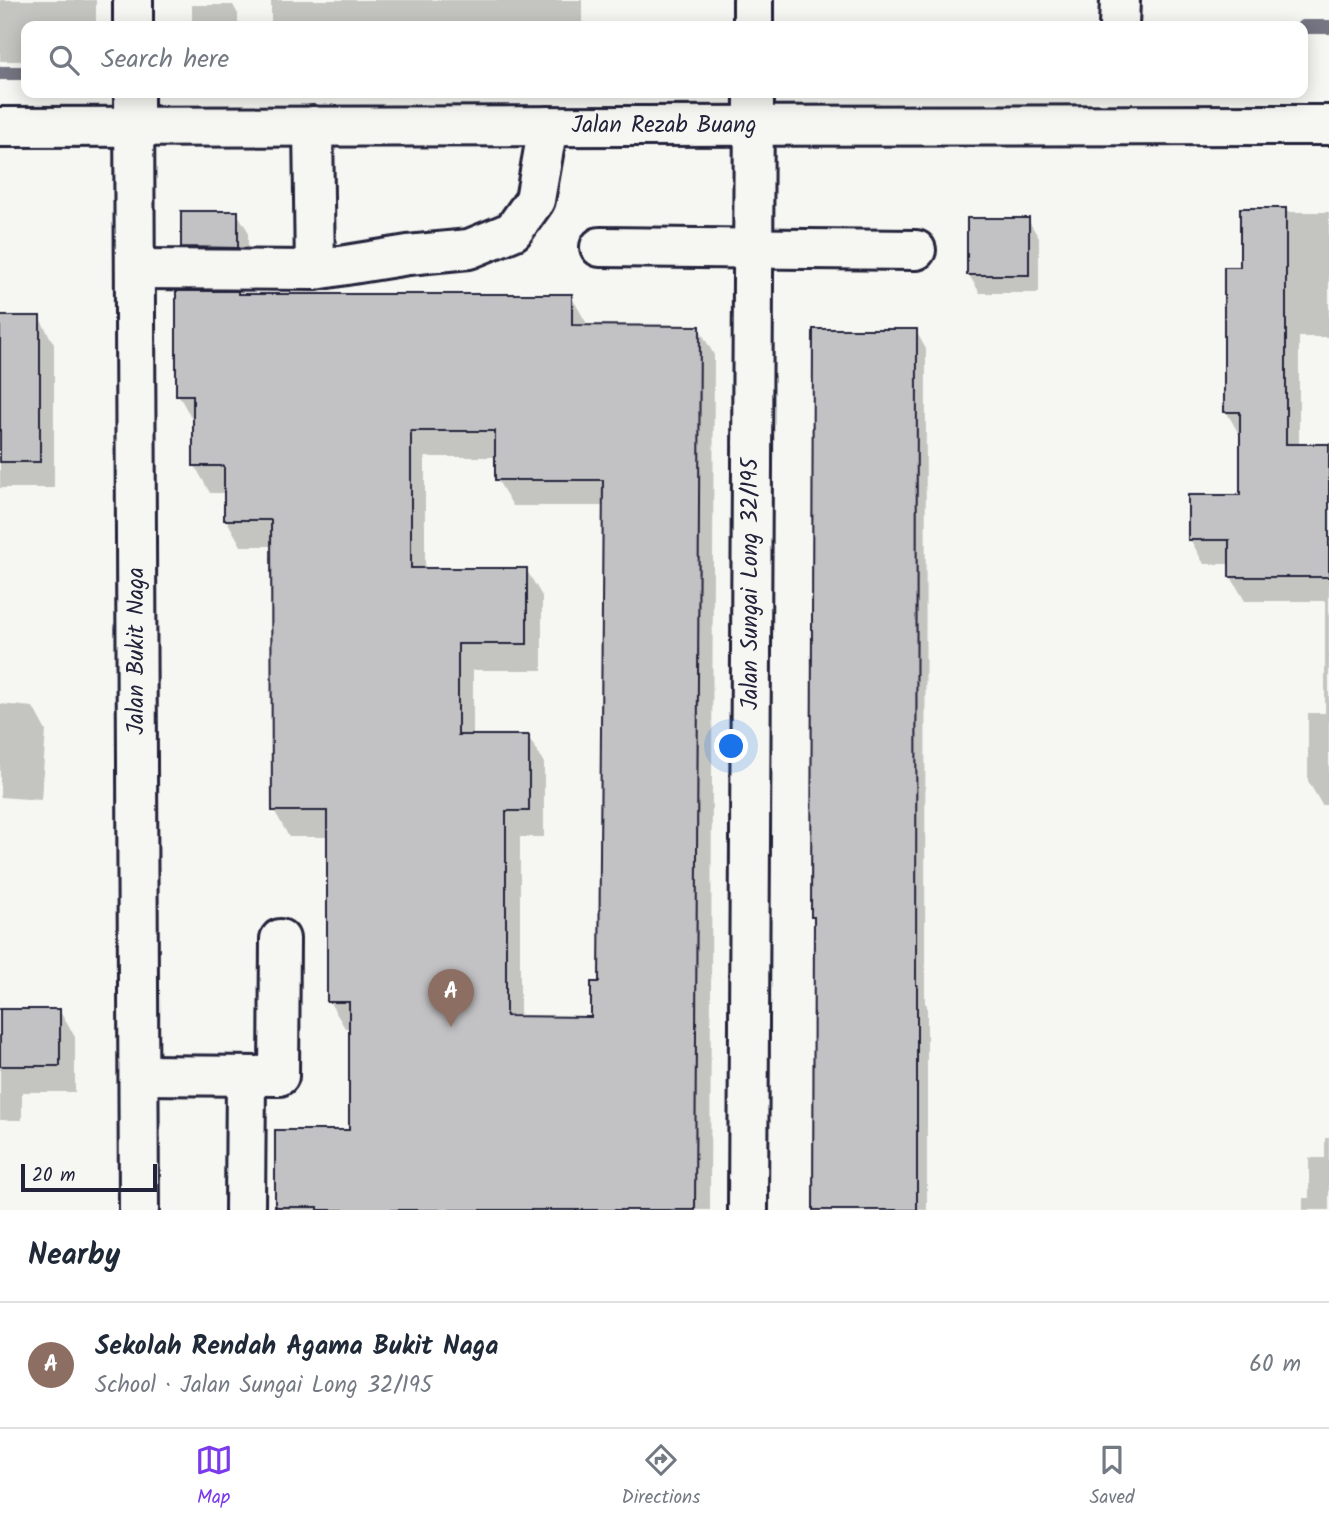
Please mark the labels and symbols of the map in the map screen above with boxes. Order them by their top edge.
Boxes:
street label: Jalan Rezab Buang [571,108,757,144]
street label: Jalan Sungai Long 32/195 [733,456,769,710]
street label: Jalan Bukit Naga [119,567,155,735]
your location [714,729,748,763]
pin: A [428,969,474,1027]
scale bar [21,1161,158,1193]

